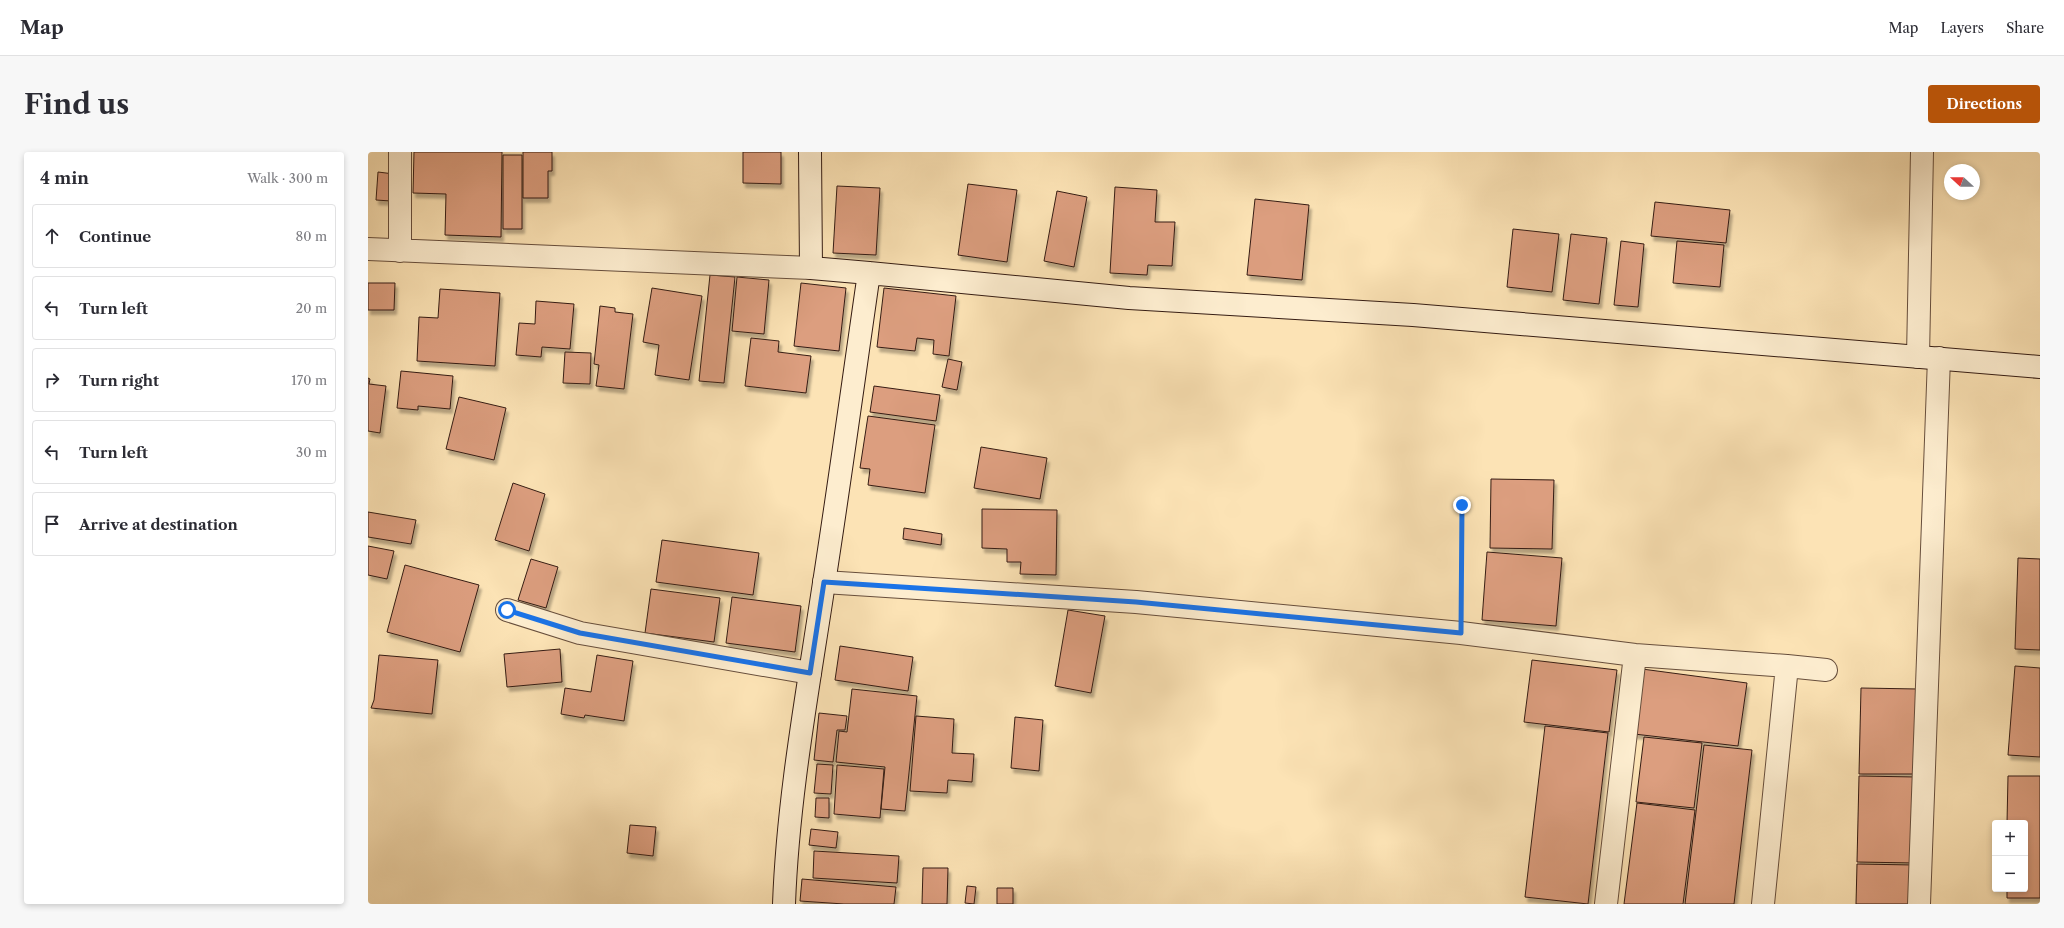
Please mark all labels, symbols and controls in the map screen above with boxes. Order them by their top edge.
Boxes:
text: Map [20,16,64,39]
text: Map [1888,19,1918,37]
text: Layers [1940,19,1984,37]
text: Share [2006,19,2044,37]
button: Directions [1928,85,2040,123]
text: Find us [24,87,129,121]
north arrow [1944,164,1980,200]
text: 4 min [40,168,89,188]
text: Walk · 300 m [247,170,328,186]
icon: ahead [41,225,63,247]
text: Continue [79,227,151,246]
text: 80 m [295,228,327,244]
icon: left [41,297,63,319]
text: Turn left [79,299,148,318]
text: 20 m [296,300,327,316]
icon: right [41,369,63,391]
text: Turn right [79,371,159,390]
text: 170 m [291,372,327,388]
icon: left [41,441,63,463]
text: Turn left [79,443,148,462]
text: 30 m [296,444,327,460]
route end [1453,496,1471,514]
icon: arrive [41,513,63,535]
text: Arrive at destination [79,515,238,534]
route start [498,601,516,619]
map controls [1992,820,2028,892]
button: + [1992,820,2028,856]
button: − [1992,856,2028,892]

